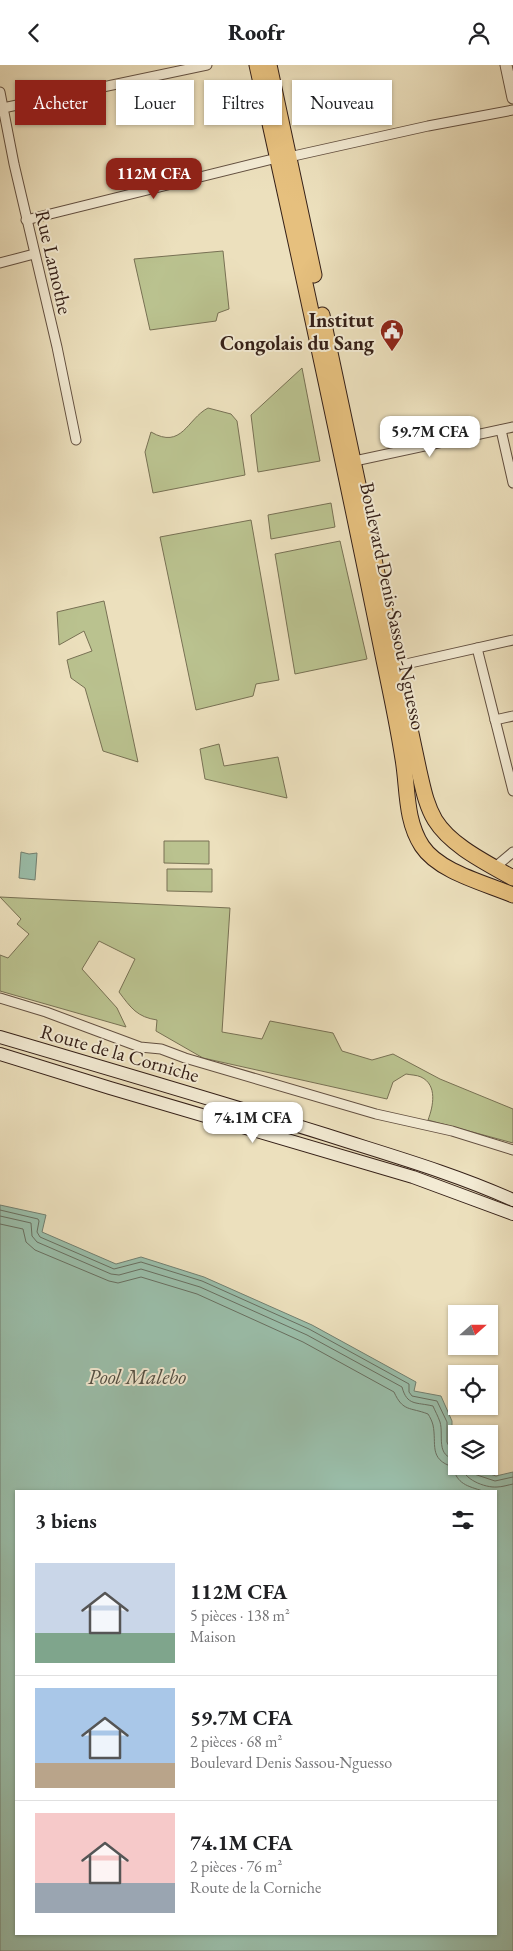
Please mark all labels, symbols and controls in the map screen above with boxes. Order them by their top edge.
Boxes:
text: Roofr [228,18,285,47]
icon: back [20,19,48,47]
icon: person [465,19,493,47]
chip: Acheter [15,80,106,125]
chip: Louer [116,80,194,125]
chip: Filtres [204,80,282,125]
chip: Nouveau [292,80,392,125]
pin: 112M CFA [102,157,206,200]
text: 112M CFA [117,163,191,184]
street label: Rue Lamothe [29,207,79,317]
place label: Institut Congolais du Sang [220,307,375,356]
public building icon: Institut Congolais du Sang [379,318,405,352]
pin: 59.7M CFA [373,415,487,458]
text: 59.7M CFA [391,421,469,442]
street label: Boulevard Denis Sassou-Nguesso [354,480,432,732]
street label: Route de la Corniche [38,1018,203,1088]
pin: 74.1M CFA [196,1101,310,1144]
text: 74.1M CFA [214,1107,292,1128]
north arrow [448,1305,498,1355]
map controls [448,1305,498,1475]
water label: Pool Malebo [88,1363,186,1390]
button: locate [448,1365,498,1415]
button: layers [448,1425,498,1475]
icon: filters [449,1506,477,1534]
text: 3 biens [35,1507,97,1534]
text: 112M CFA [190,1578,287,1605]
icon: home [75,1583,135,1643]
text: 5 pièces · 138 m² [190,1605,290,1626]
text: Maison [190,1626,236,1647]
text: 59.7M CFA [190,1704,293,1731]
icon: home [75,1708,135,1768]
text: 2 pièces · 68 m² [190,1731,282,1752]
text: Boulevard Denis Sassou-Nguesso [190,1752,392,1773]
text: 74.1M CFA [190,1829,293,1856]
icon: home [75,1833,135,1893]
text: 2 pièces · 76 m² [190,1856,282,1877]
text: Route de la Corniche [190,1877,321,1898]

